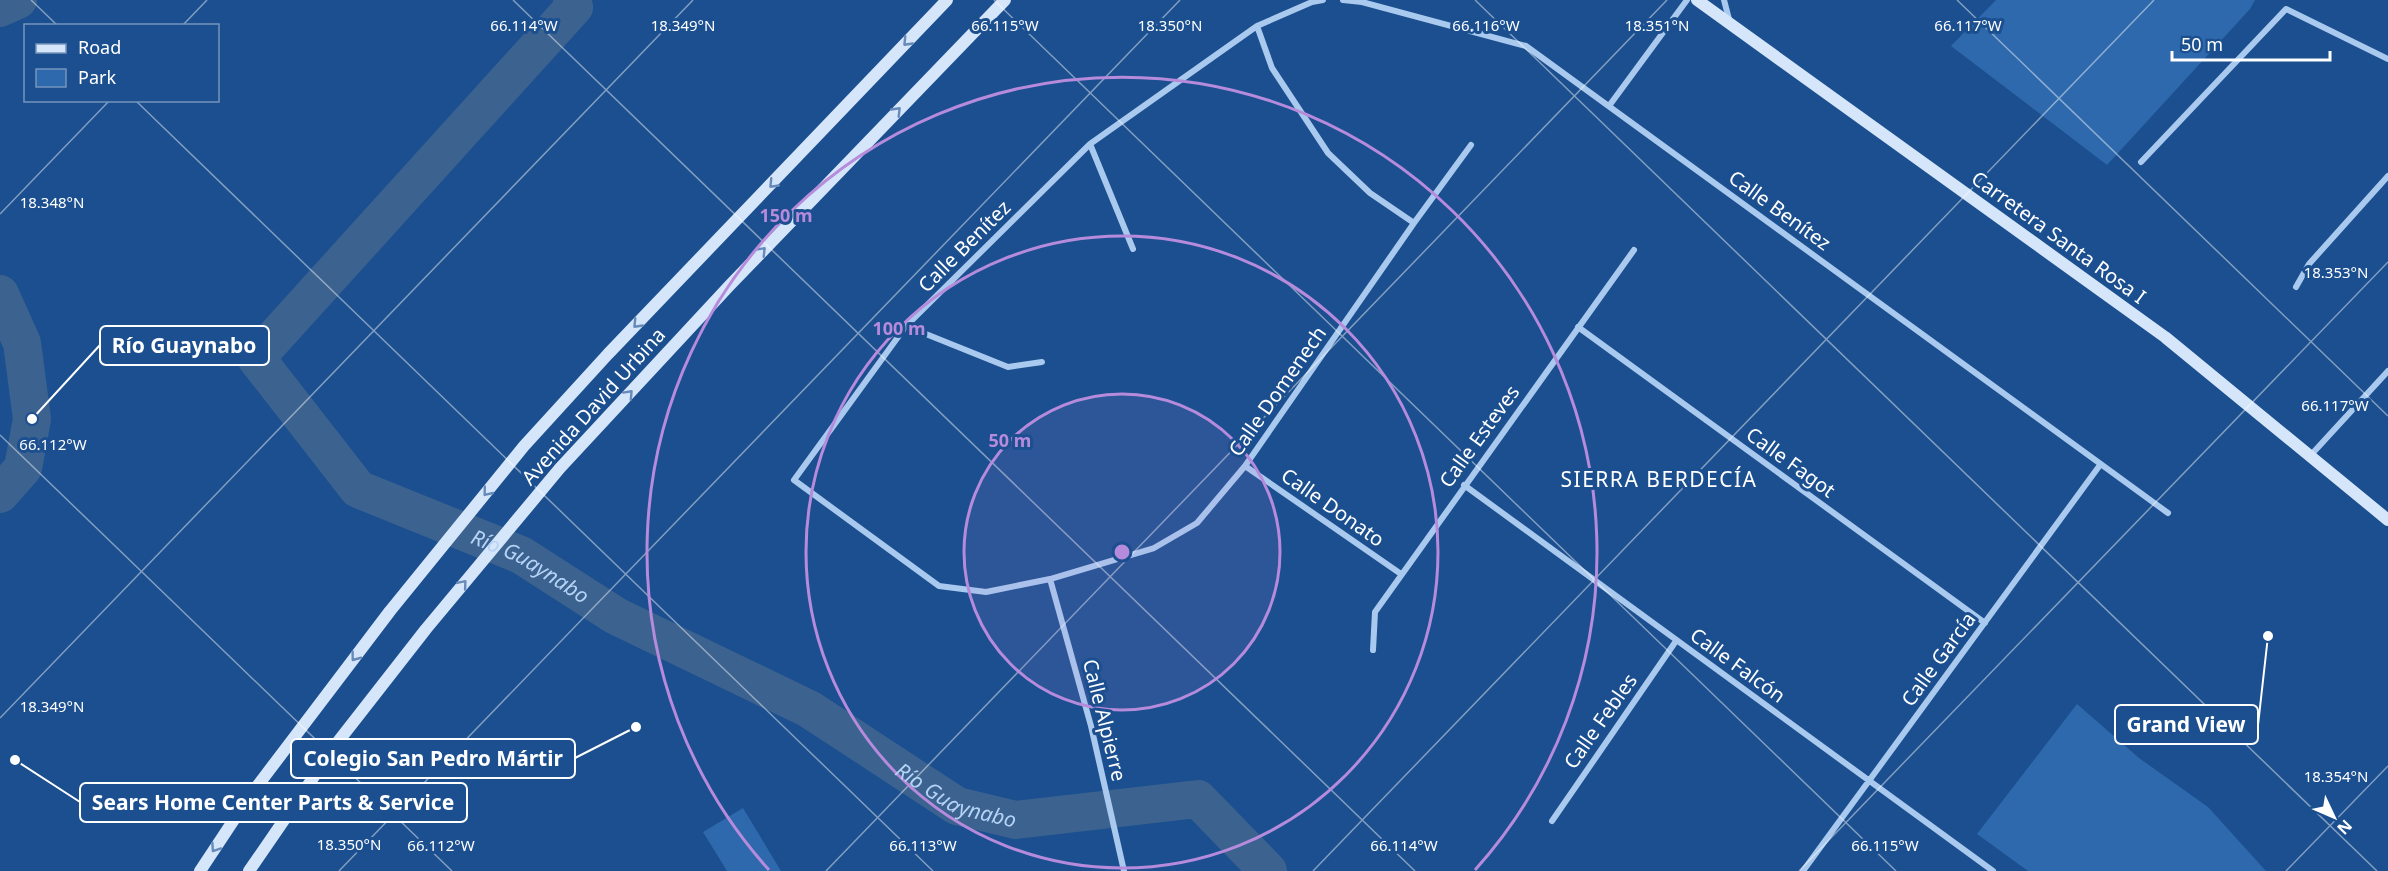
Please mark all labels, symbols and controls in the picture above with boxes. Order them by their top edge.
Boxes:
text: 66.114°W [490,15,558,35]
text: 18.349°N [651,15,715,35]
text: 66.115°W [971,15,1039,35]
text: 18.350°N [1138,15,1202,35]
text: 66.116°W [1452,15,1520,35]
text: 18.351°N [1625,15,1689,35]
text: 66.117°W [1934,15,2002,35]
legend [24,24,219,102]
scale bar [2172,24,2330,62]
text: 50 m [2181,32,2223,56]
text: Road [78,35,121,59]
one-way arrow [903,36,914,46]
text: Park [78,65,116,89]
one-way arrow [890,108,901,119]
street label: Calle Benítez [1723,164,1837,256]
street label: Carretera Santa Rosa I [1966,164,2152,310]
one-way arrow [769,176,780,187]
text: 18.348°N [20,192,84,212]
street label: Calle Benítez [912,194,1016,298]
text: 150 m [759,203,813,227]
one-way arrow [754,248,765,259]
text: 18.353°N [2304,262,2368,282]
text: 100 m [872,316,926,340]
one-way arrow [633,317,644,327]
street label: Calle Domenech [1222,321,1332,461]
street label: Avenida David Urbina [515,322,671,490]
callout: Río Guaynabo [100,326,269,365]
text: Río Guaynabo [112,331,256,359]
street label: Calle Esteves [1433,379,1525,493]
one-way arrow [621,390,632,401]
text: 66.117°W [2301,395,2369,415]
street label: Calle Fagot [1741,421,1841,503]
text: 50 m [989,428,1031,452]
text: 66.112°W [19,434,87,454]
street label: Calle Donato [1276,461,1390,553]
district label: SIERRA BERDECÍA [1560,465,1758,493]
one-way arrow [483,485,494,496]
water label: Río Guaynabo [467,522,595,609]
centre of rings [1112,542,1132,562]
one-way arrow [456,580,467,591]
street label: Calle García [1895,606,1981,712]
street label: Calle Falcón [1685,621,1791,709]
one-way arrow [351,651,362,662]
street label: Calle Alpierre [1077,656,1133,784]
street label: Calle Febles [1557,668,1643,774]
text: 18.349°N [20,696,84,716]
callout: Grand View [2115,705,2258,744]
text: Grand View [2126,710,2246,738]
callout: Colegio San Pedro Mártir [291,739,575,778]
text: Colegio San Pedro Mártir [303,744,563,772]
water label: Río Guaynabo [890,756,1019,834]
text: 18.354°N [2304,766,2368,786]
callout: Sears Home Center Parts & Service [80,783,467,822]
north arrow [2304,787,2364,847]
text: Sears Home Center Parts & Service [92,788,454,816]
text: N [2332,815,2357,840]
text: 18.350°N [317,834,381,854]
text: 66.112°W [407,835,475,855]
text: 66.113°W [889,835,957,855]
text: 66.114°W [1370,835,1438,855]
text: 66.115°W [1851,835,1919,855]
one-way arrow [211,842,222,853]

